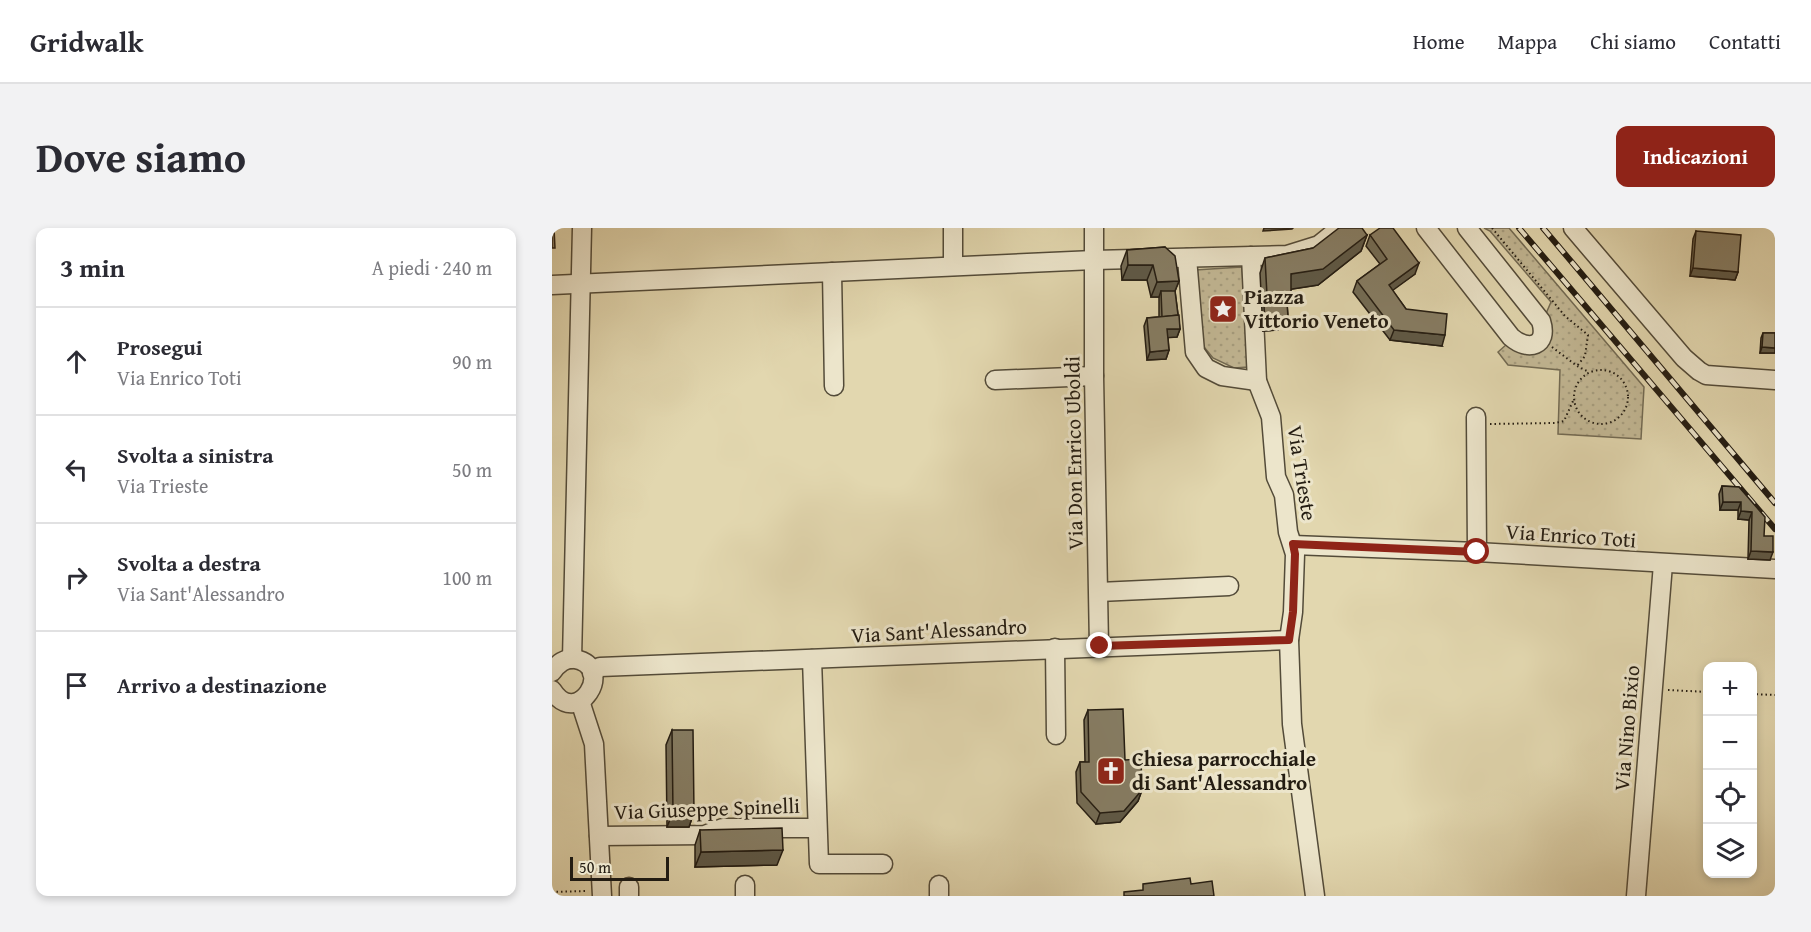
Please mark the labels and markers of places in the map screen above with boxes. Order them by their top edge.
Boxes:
place label: Piazza Vittorio Veneto [1244,281,1389,336]
place icon: Piazza Vittorio Veneto [1207,293,1239,325]
place label: Chiesa parrocchiale di Sant'Alessandro [1132,743,1316,798]
church icon: Chiesa parrocchiale di Sant'Alessandro [1095,755,1127,787]

